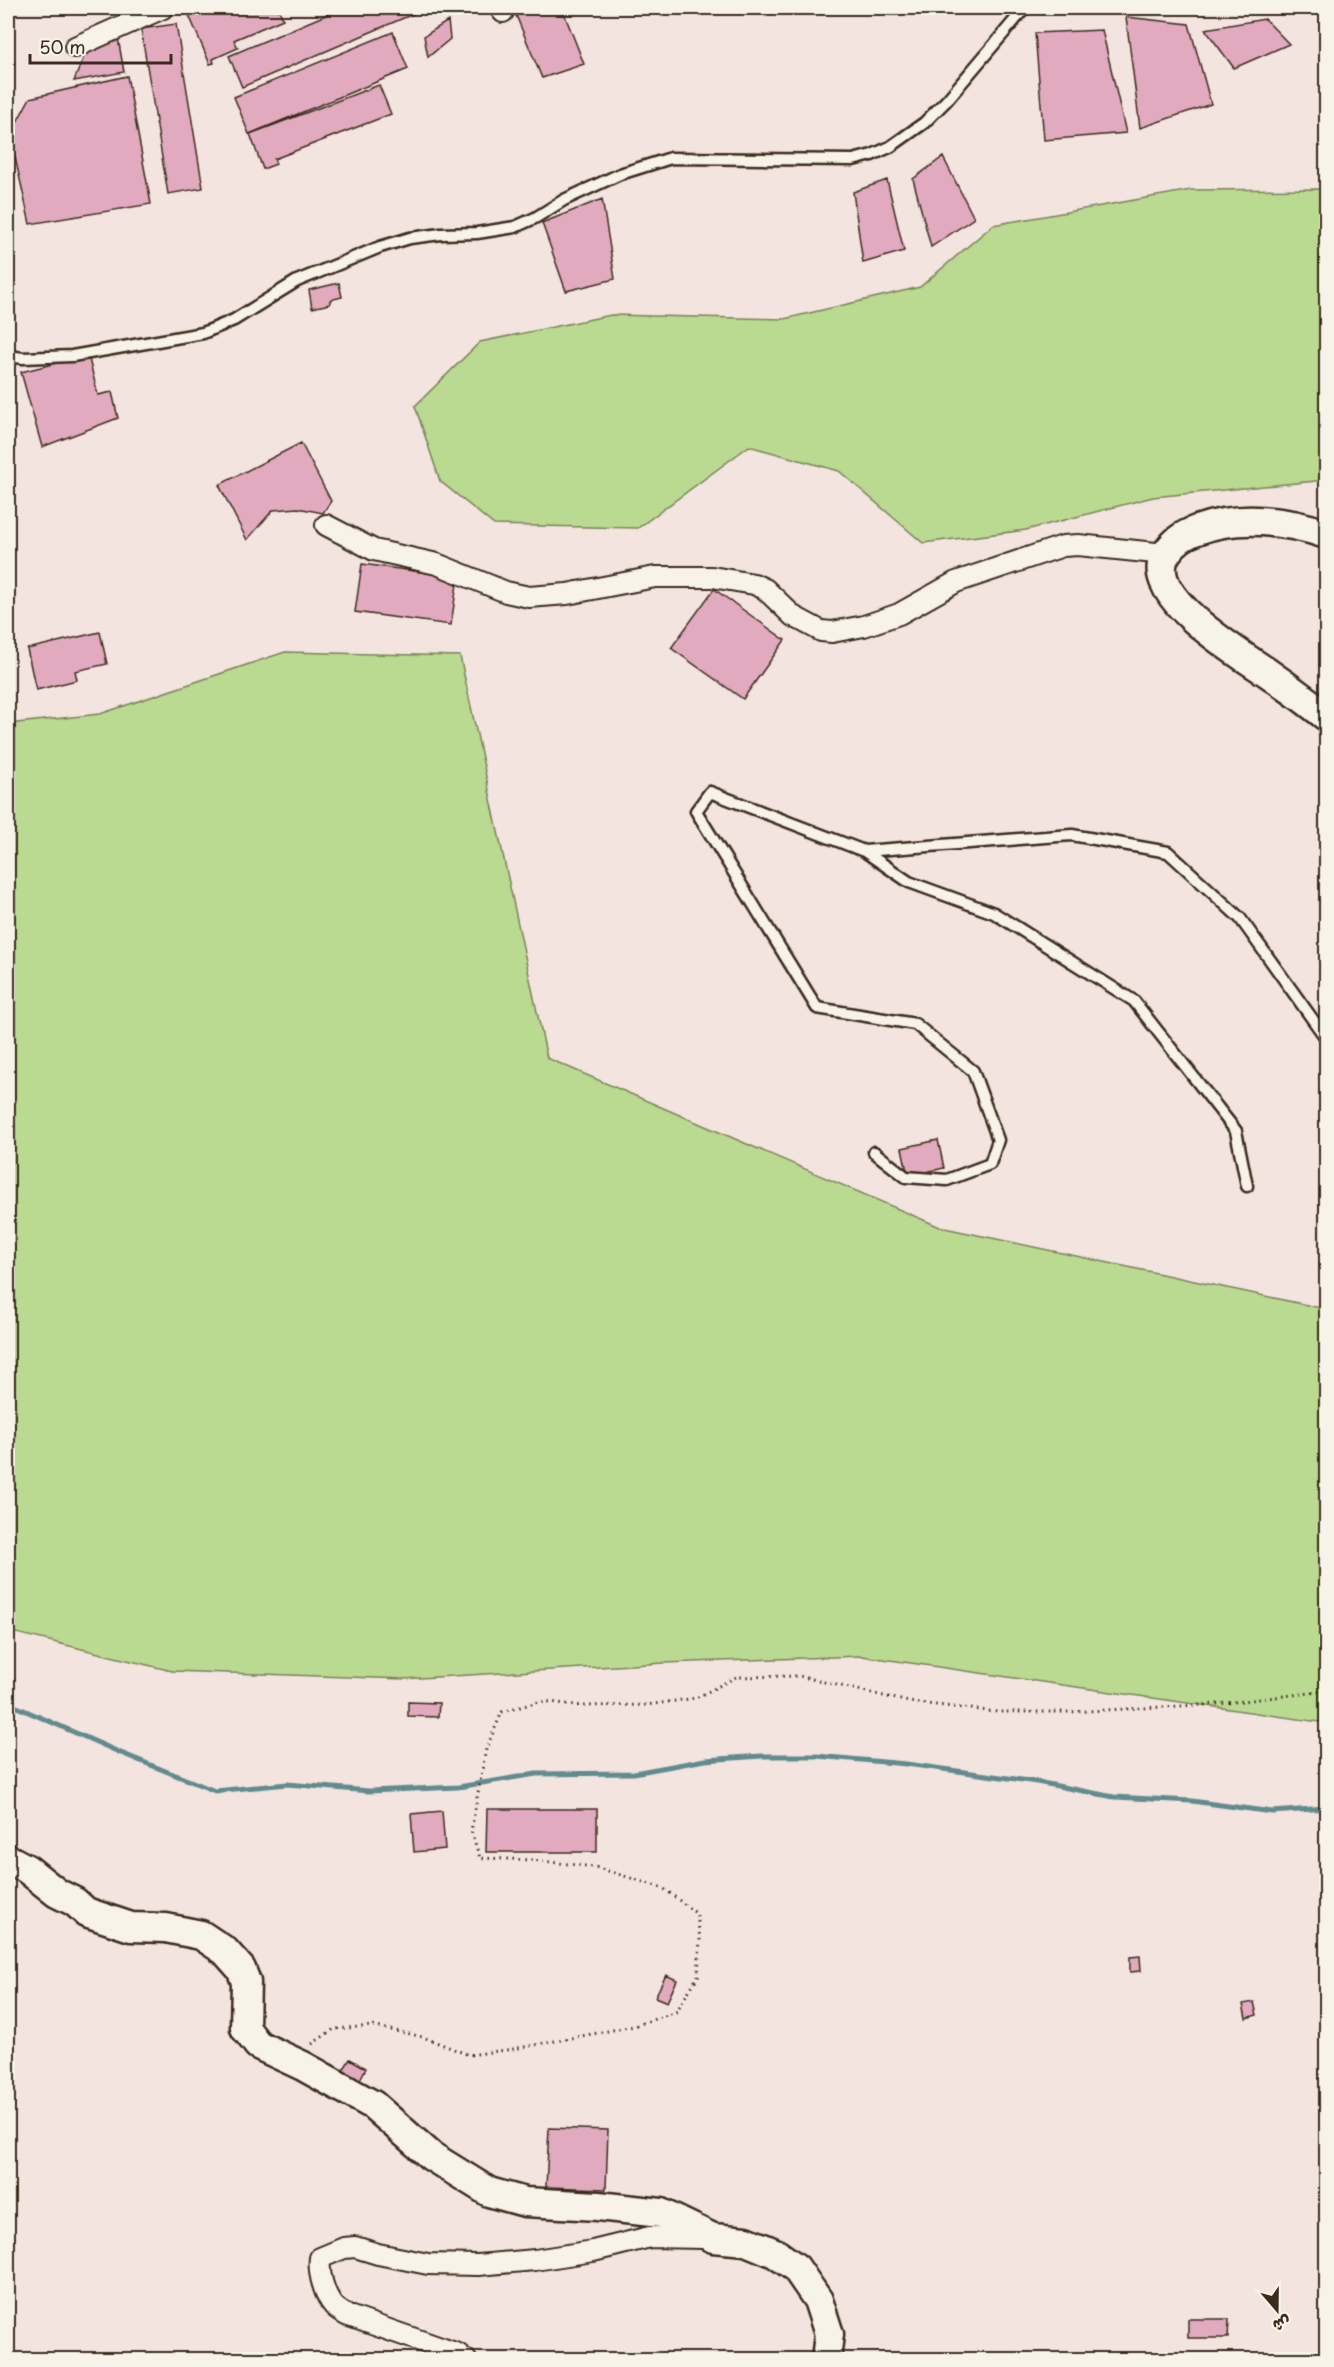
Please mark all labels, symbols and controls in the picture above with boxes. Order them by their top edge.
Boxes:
scale bar [30,27,171,65]
text: 50 m [39,33,86,60]
north arrow [1247,2280,1307,2340]
text: ش [1270,2311,1295,2339]

